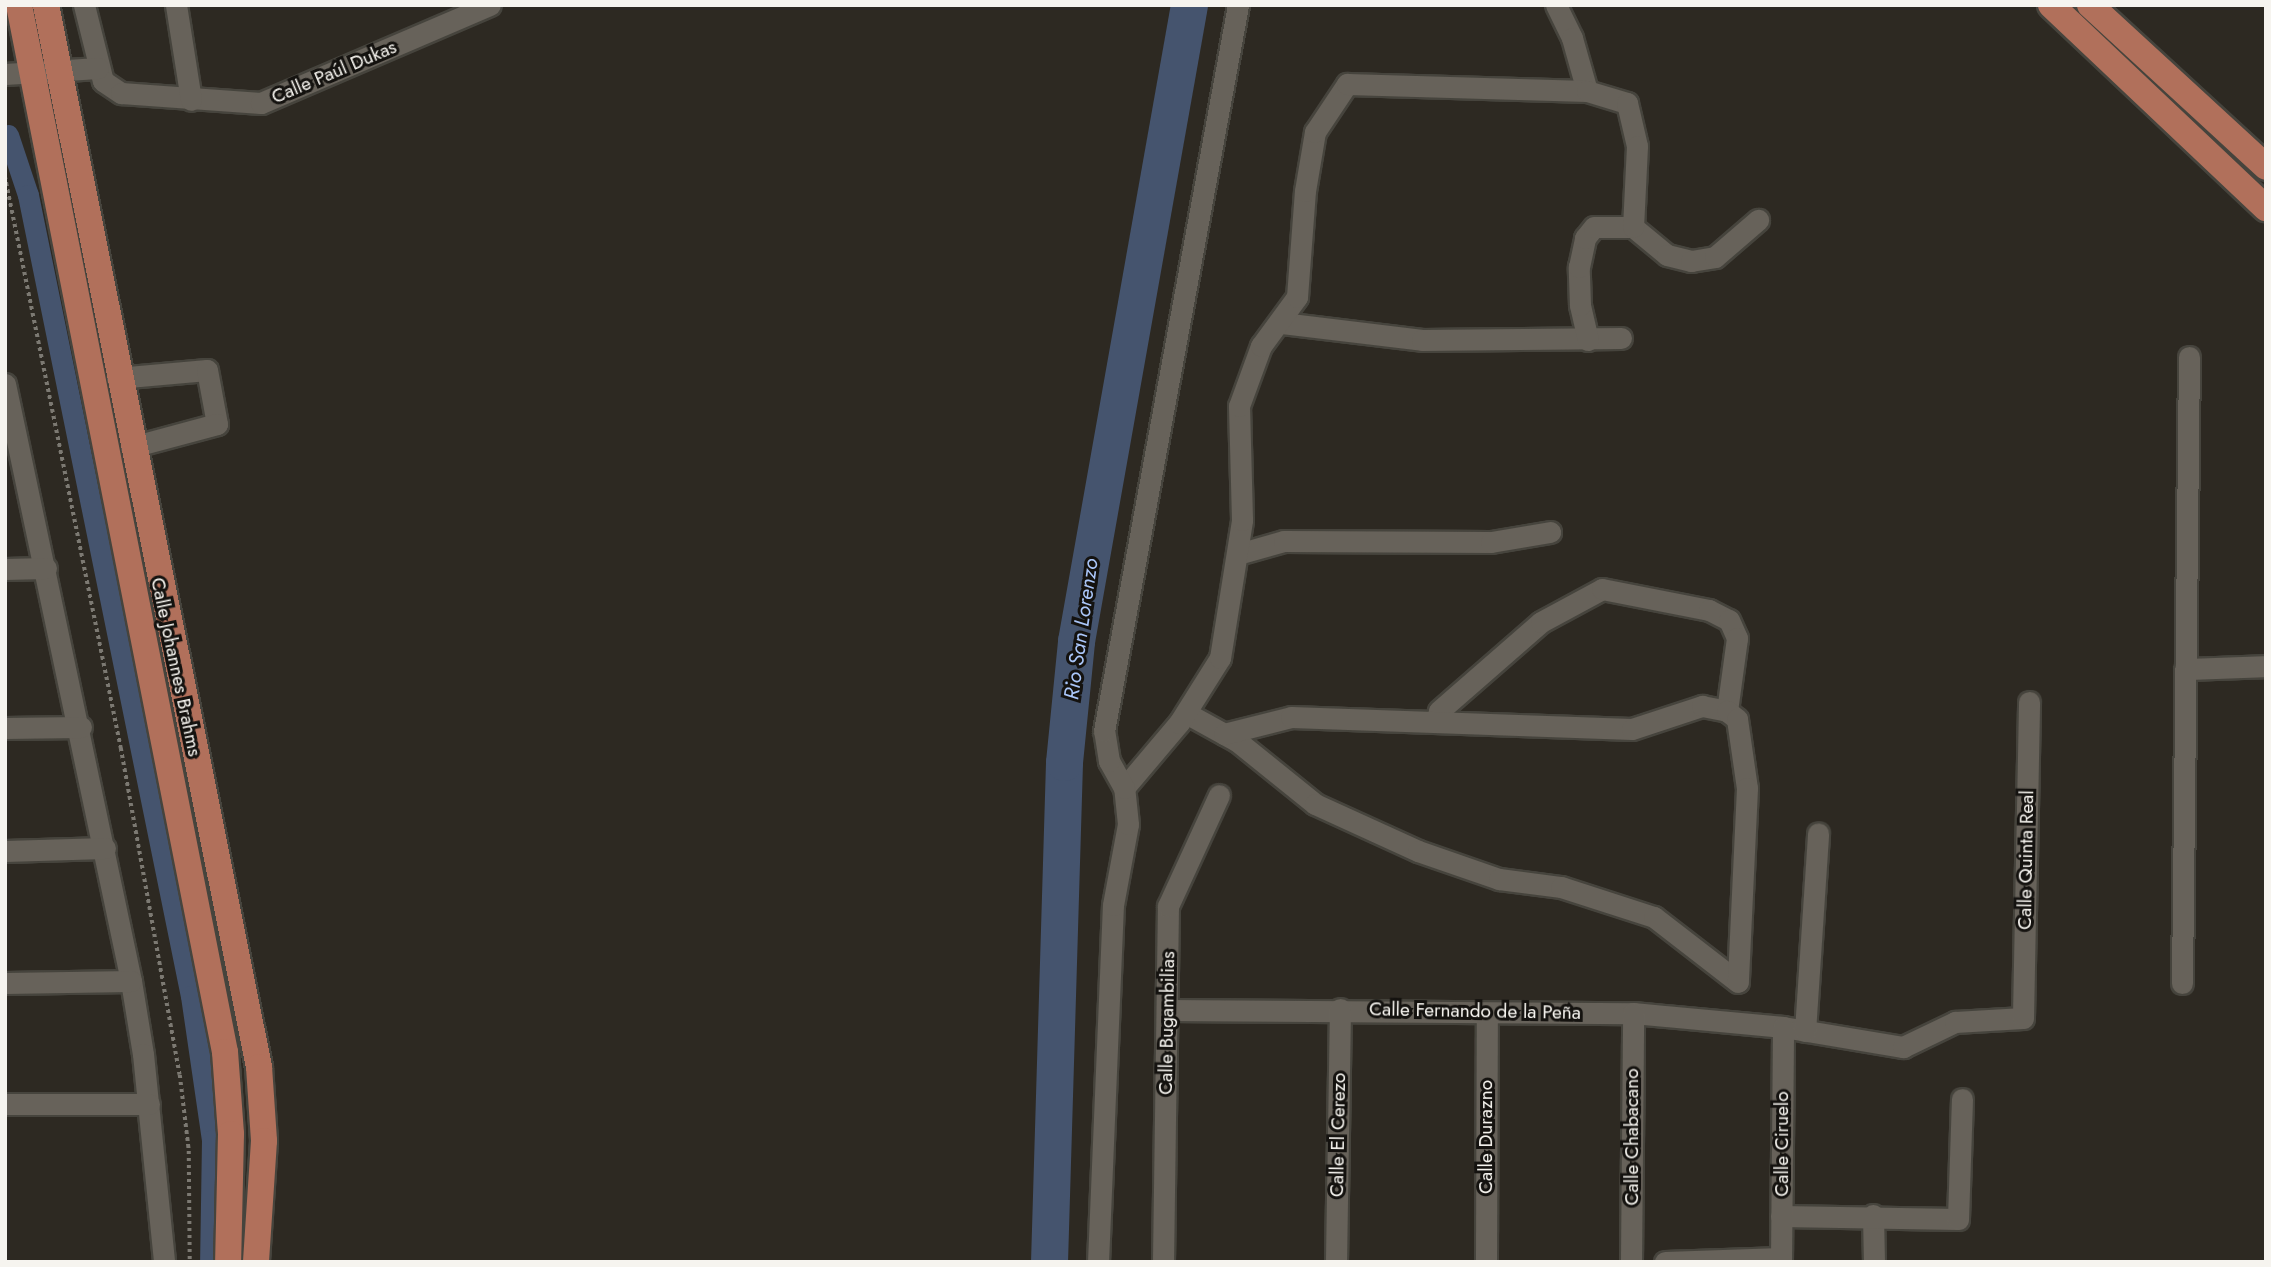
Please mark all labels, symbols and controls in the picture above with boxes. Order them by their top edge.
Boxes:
street label: Calle Paúl Dukas [268,35,400,109]
water label: Rio San Lorenzo [1059,557,1103,701]
street label: Calle Johannes Brahms [146,576,206,758]
street label: Calle Quinta Real [2013,790,2039,930]
street label: Calle Bugambilias [1154,951,1180,1095]
street label: Calle Fernando de la Peña [1369,998,1581,1024]
street label: Calle Chabacano [1621,1068,1643,1206]
street label: Calle El Cerezo [1326,1073,1350,1197]
street label: Calle Durazno [1475,1080,1497,1194]
street label: Calle Ciruelo [1771,1091,1793,1197]

